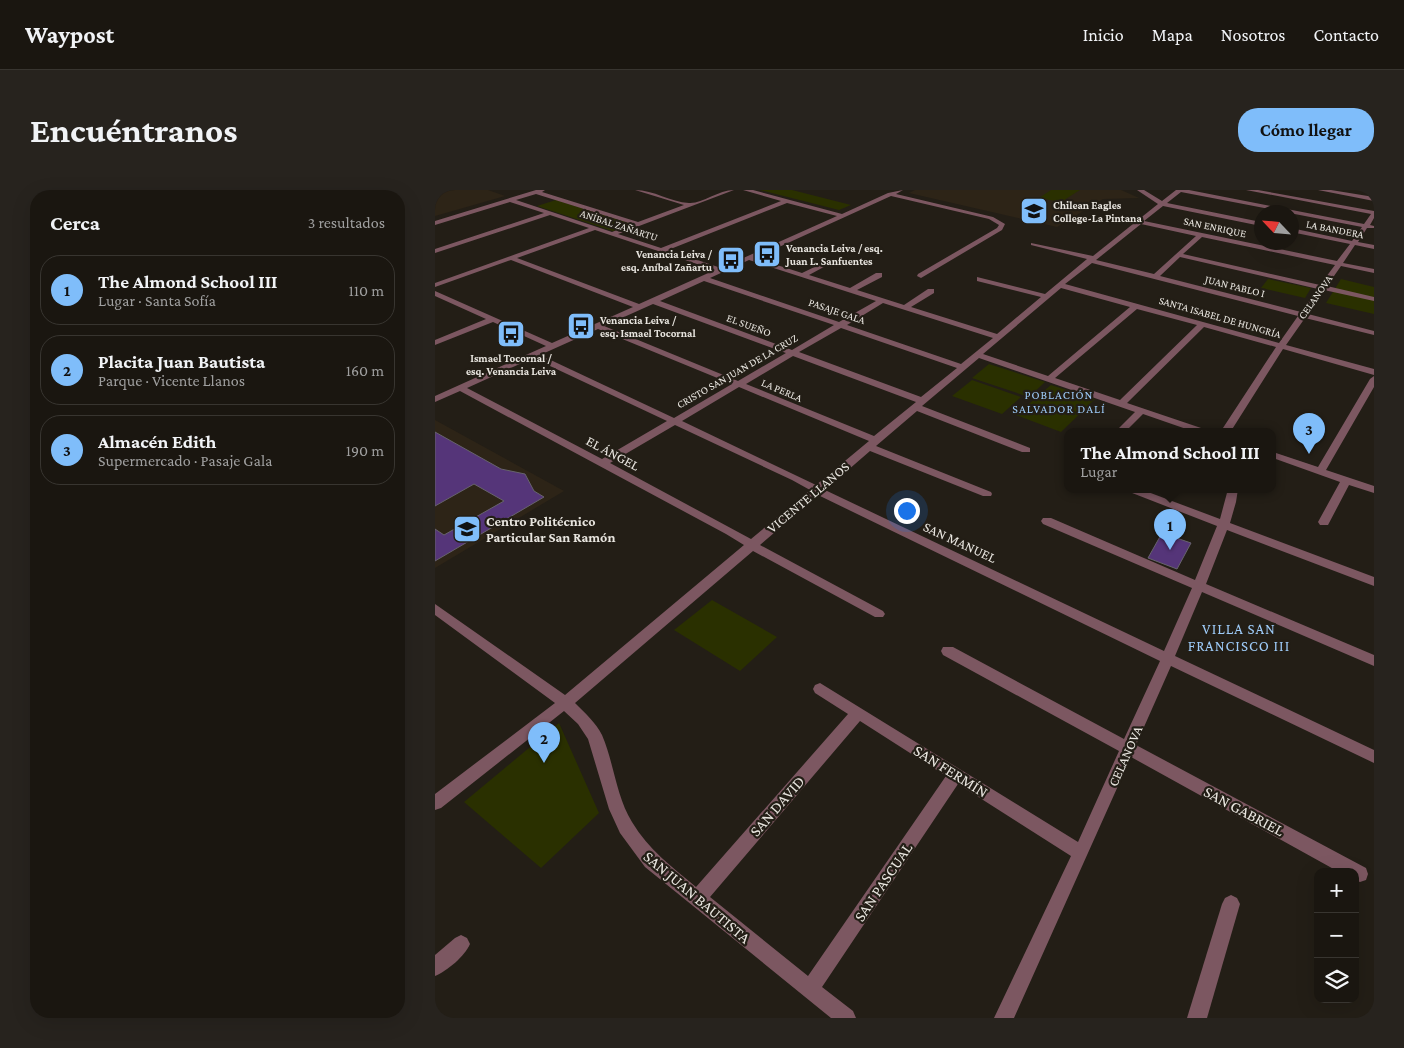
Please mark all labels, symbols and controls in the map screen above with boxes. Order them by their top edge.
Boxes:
text: Waypost [25,21,114,48]
text: Inicio [1083,25,1124,45]
text: Mapa [1152,25,1193,45]
text: Nosotros [1221,25,1285,45]
text: Contacto [1313,25,1379,45]
button: Cómo llegar [1238,108,1374,152]
text: Encuéntranos [30,111,237,150]
school or university icon: Chilean Eagles College-La Pintana [1019,196,1049,226]
place label: Chilean Eagles College-La Pintana [1053,199,1142,224]
north arrow [1254,205,1299,250]
street label: ANÍBAL ZAÑARTU [579,207,659,243]
text: Cerca [50,211,100,235]
text: 3 resultados [308,214,385,231]
street label: SAN ENRIQUE [1183,214,1247,240]
street label: LA BANDERA [1305,218,1366,241]
bus stop icon: Venancia Leiva / esq. Juan L. Sanfuentes [752,239,782,269]
place label: Venancia Leiva / esq. Juan L. Sanfuentes [785,242,883,267]
bus stop icon: Venancia Leiva / esq. Aníbal Zañartu [716,245,746,275]
place label: Venancia Leiva / esq. Aníbal Zañartu [621,248,713,273]
text: The Almond School III [98,271,278,292]
street label: CELANOVA [1296,272,1335,321]
street label: JUAN PABLO I [1203,273,1266,300]
text: 1 [64,282,70,299]
text: 110 m [348,282,384,299]
text: Lugar · Santa Sofía [98,292,216,309]
street label: SANTA ISABEL DE HUNGRÍA [1158,294,1283,340]
street label: PASAJE GALA [807,296,868,327]
bus stop icon: Venancia Leiva / esq. Ismael Tocornal [566,311,596,341]
street label: EL SUEÑO [725,311,773,339]
place label: Venancia Leiva / esq. Ismael Tocornal [599,314,696,339]
bus stop icon: Ismael Tocornal / esq. Venancia Leiva [496,319,526,349]
street label: CRISTO SAN JUAN DE LA CRUZ [675,331,800,411]
text: Placita Juan Bautista [98,351,265,372]
place label: Ismael Tocornal / esq. Venancia Leiva [466,352,557,377]
text: 2 [63,362,71,379]
text: 160 m [346,362,384,379]
text: Parque · Vicente Llanos [98,372,245,389]
street label: LA PERLA [760,376,805,404]
district label: POBLACIÓN SALVADOR DALÍ [1012,388,1106,416]
pin: 3 [1293,413,1325,454]
popup [1064,428,1276,493]
text: Almacén Edith [98,431,216,452]
street label: EL ÁNGEL [584,432,642,474]
text: 3 [63,442,71,459]
text: 190 m [346,442,384,459]
text: The Almond School III [1080,442,1260,463]
text: Supermercado · Pasaje Gala [98,452,273,469]
street label: VICENTE LLANOS [764,458,853,536]
text: Lugar [1080,463,1117,480]
your location [894,498,920,524]
pin: 1 [1154,509,1186,550]
place label: Centro Politécnico Particular San Ramón [486,513,615,545]
school or university icon: Centro Politécnico Particular San Ramón [452,514,482,544]
street label: SAN MANUEL [921,518,999,566]
district label: VILLA SAN FRANCISCO III [1188,621,1290,654]
pin: 2 [528,722,560,763]
street label: CELANOVA [1105,723,1145,789]
street label: SAN FERMÍN [911,741,991,801]
street label: SAN DAVID [746,772,808,840]
street label: SAN GABRIEL [1201,783,1287,839]
street label: SAN PASCUAL [851,840,915,924]
street label: SAN JUAN BAUTISTA [640,847,754,948]
map controls [1314,868,1359,1003]
button: + [1314,868,1359,913]
button: − [1314,913,1359,958]
button: layers [1314,958,1359,1003]

